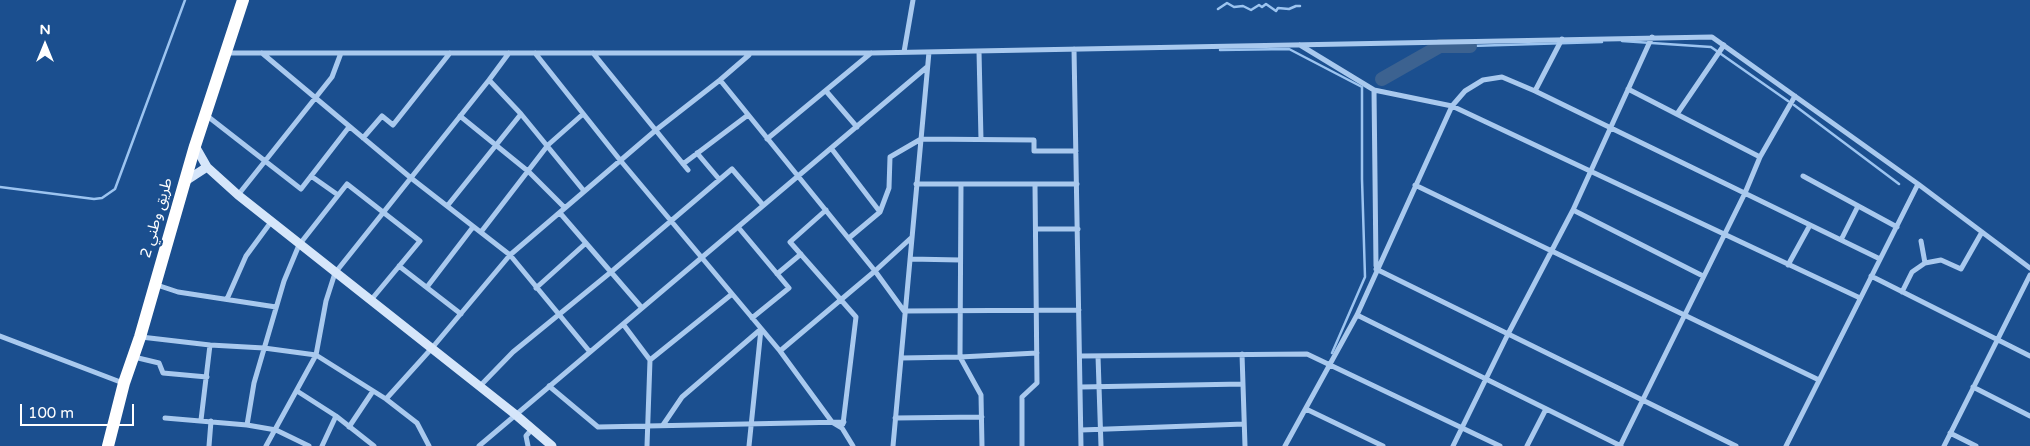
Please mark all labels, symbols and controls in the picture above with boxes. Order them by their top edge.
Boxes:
north arrow [20,20,70,70]
text: N [39,21,51,38]
street label: طريق وطني 2 [137,176,177,260]
scale bar [22,394,136,426]
text: 100 m [28,404,74,422]

